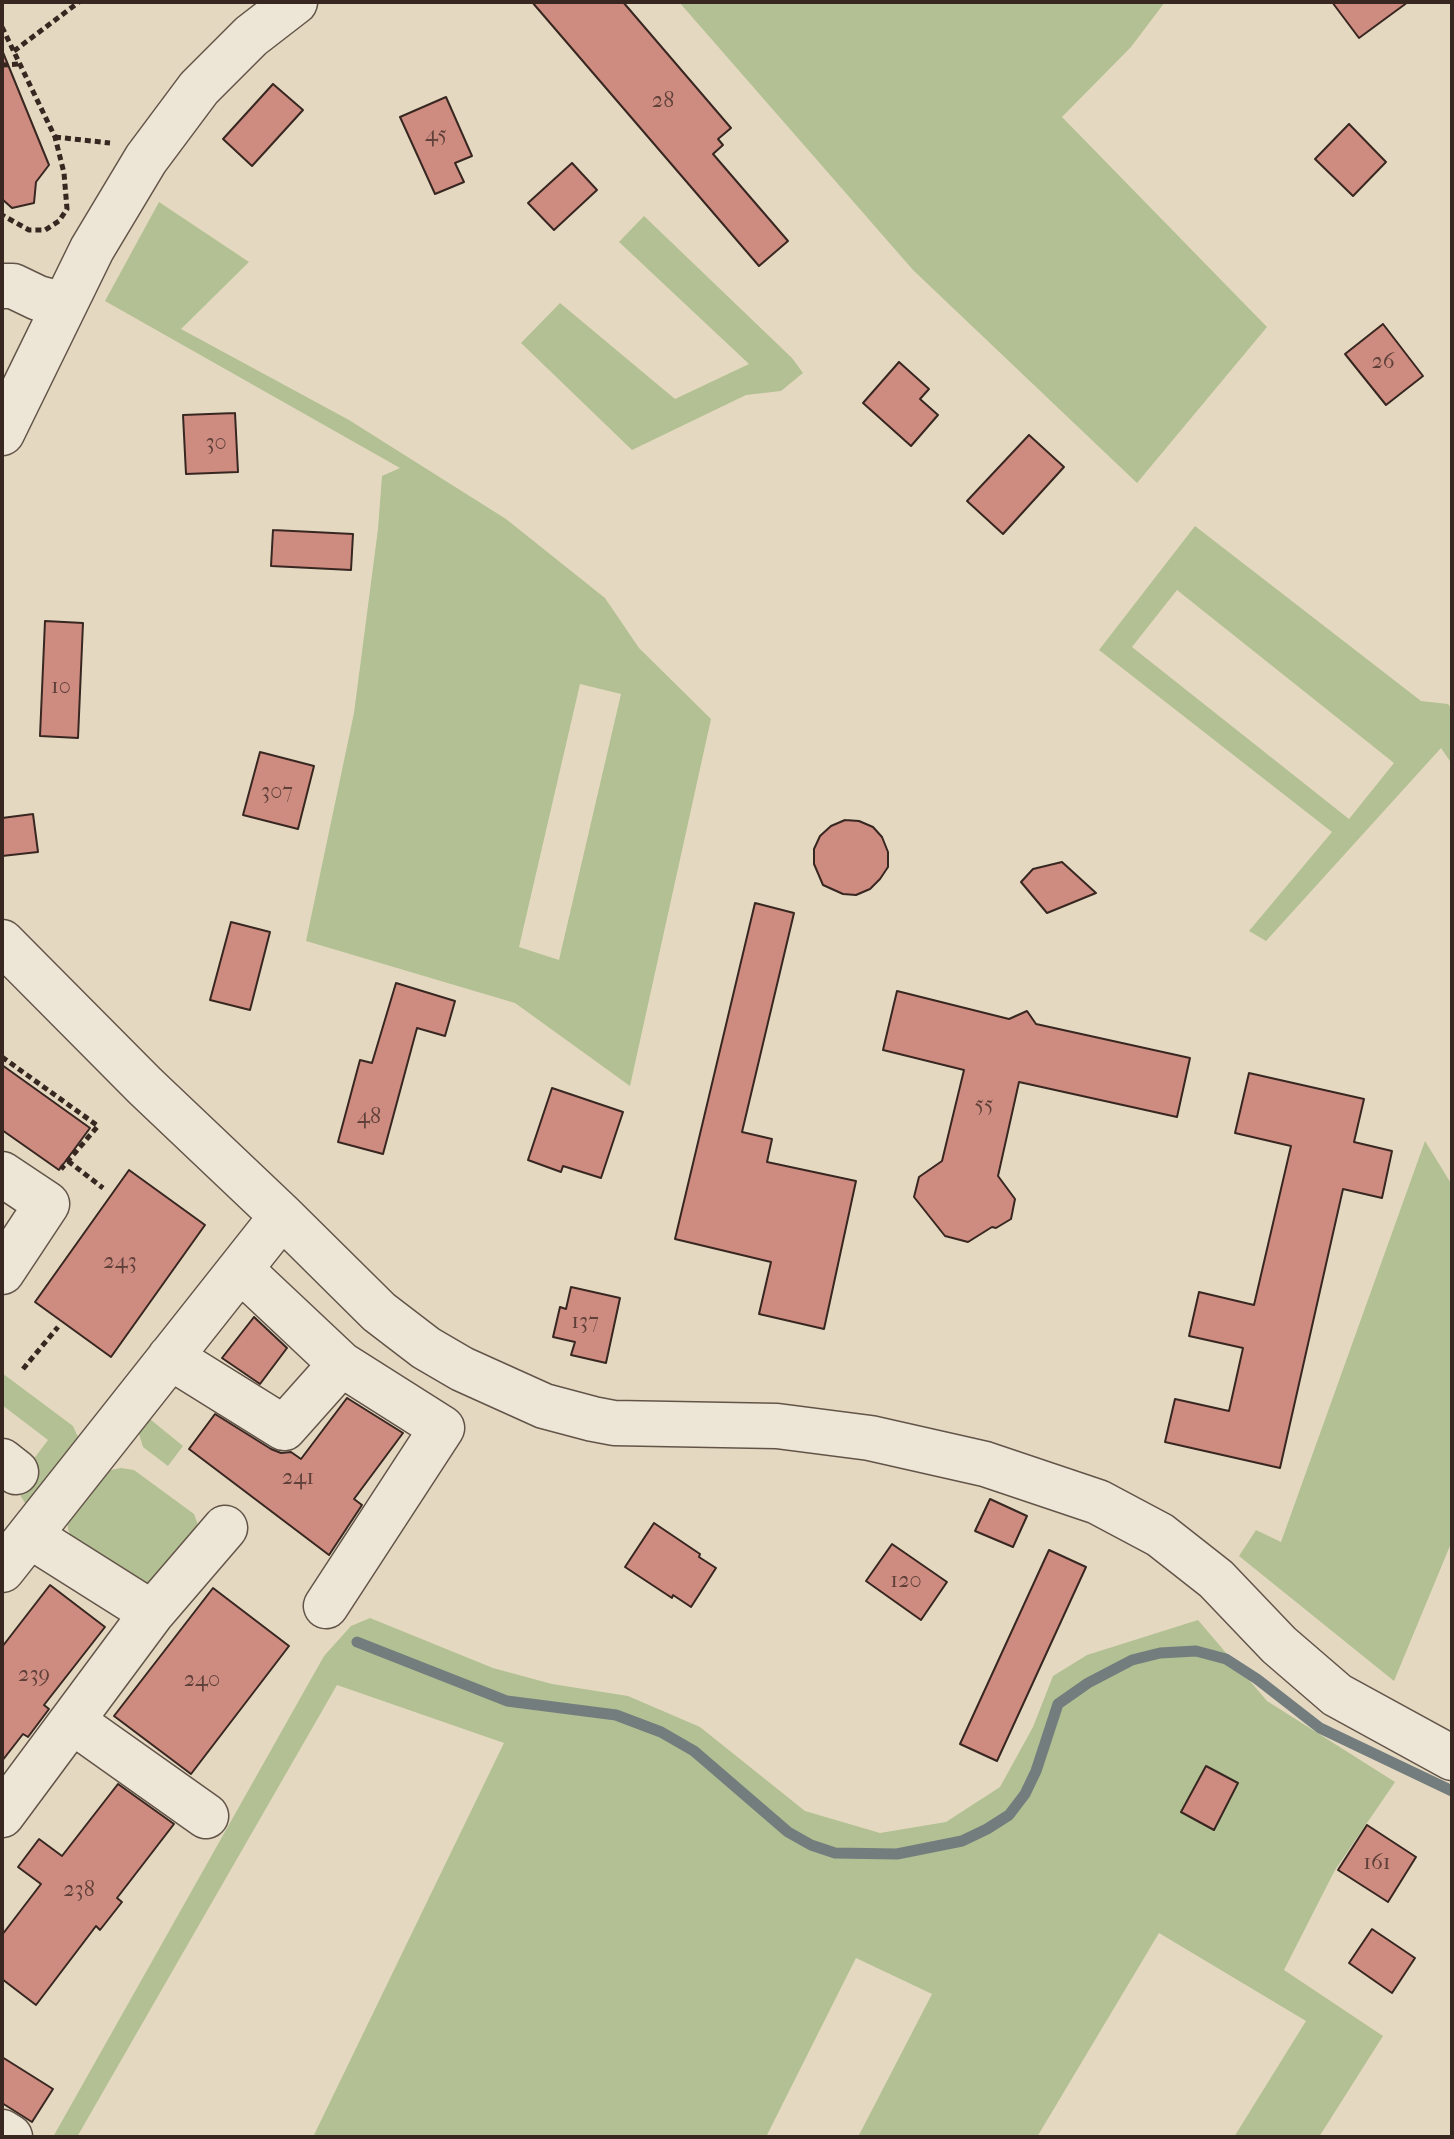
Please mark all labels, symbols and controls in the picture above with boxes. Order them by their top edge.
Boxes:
house number: 28 [652,89,674,115]
house number: 45 [425,123,447,149]
house number: 26 [1371,350,1395,376]
house number: 30 [205,431,227,457]
house number: 10 [51,675,71,701]
house number: 307 [261,780,293,806]
house number: 55 [975,1093,993,1119]
house number: 48 [357,1105,381,1131]
house number: 243 [103,1250,137,1276]
house number: 137 [571,1310,599,1336]
house number: 241 [282,1466,314,1492]
house number: 120 [890,1569,922,1595]
house number: 239 [18,1663,50,1689]
house number: 240 [184,1668,220,1694]
house number: 161 [1363,1851,1391,1877]
house number: 238 [63,1878,95,1904]

